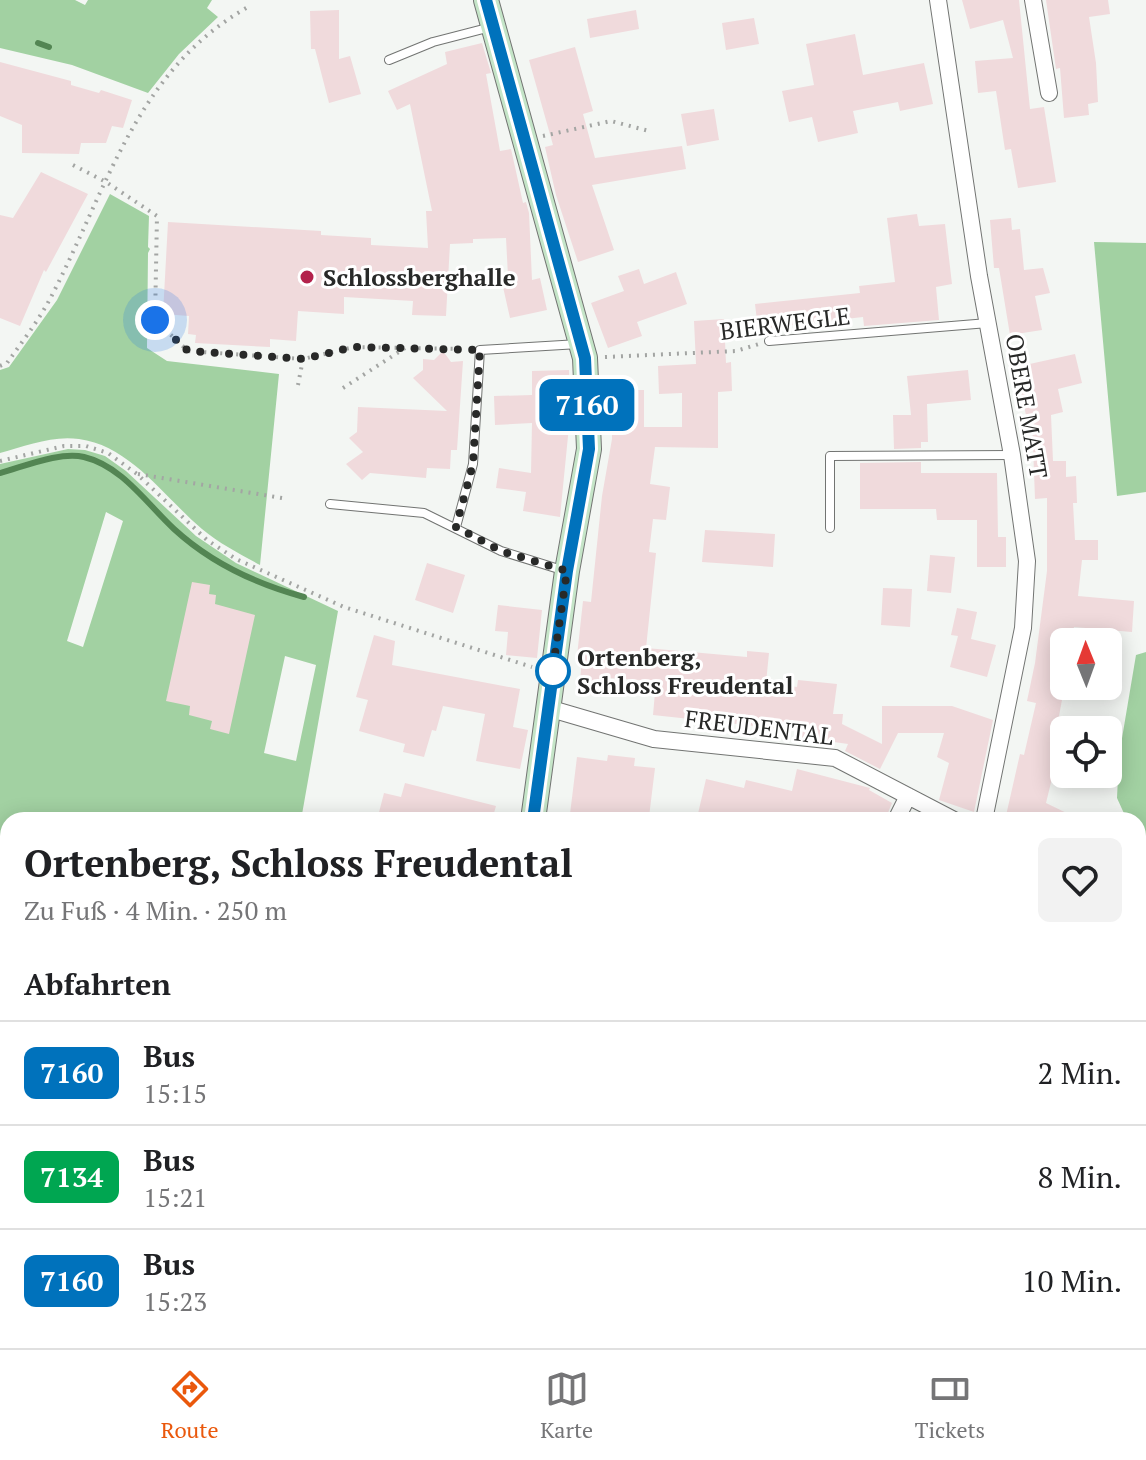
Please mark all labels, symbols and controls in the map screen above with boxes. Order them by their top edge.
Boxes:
place label: Schlossberghalle [323,261,516,293]
marker: Schlossberghalle [298,268,316,286]
street label: BIERWEGLE [718,299,852,347]
your location [135,300,175,340]
street label: OBERE MATT [999,331,1056,481]
line badge: 7160 [531,379,643,431]
text: 7160 [555,386,619,423]
north arrow [1050,628,1122,700]
map controls [1050,628,1122,788]
place label: Ortenberg, Schloss Freudental [577,641,793,701]
marker: Ortenberg, Schloss Freudental [536,654,570,688]
street label: FREUDENTAL [683,702,835,752]
button: locate [1050,716,1122,788]
text: Ortenberg, Schloss Freudental [24,838,573,888]
button: heart [1038,838,1122,922]
text: Zu Fuß · 4 Min. · 250 m [24,893,287,927]
text: Abfahrten [24,964,171,1004]
text: Bus [143,1036,195,1076]
text: 2 Min. [1037,1053,1122,1093]
text: 7160 [40,1054,103,1091]
text: 15:15 [143,1076,207,1110]
text: Bus [143,1140,195,1180]
text: 8 Min. [1037,1157,1122,1197]
text: 7134 [40,1158,103,1195]
text: 15:21 [143,1180,207,1214]
text: Bus [143,1244,195,1284]
text: 10 Min. [1022,1261,1122,1301]
text: 7160 [40,1262,103,1299]
text: 15:23 [143,1284,207,1318]
tab: Route [161,1367,218,1444]
tab: Karte [540,1367,593,1444]
tab: Tickets [915,1367,985,1444]

